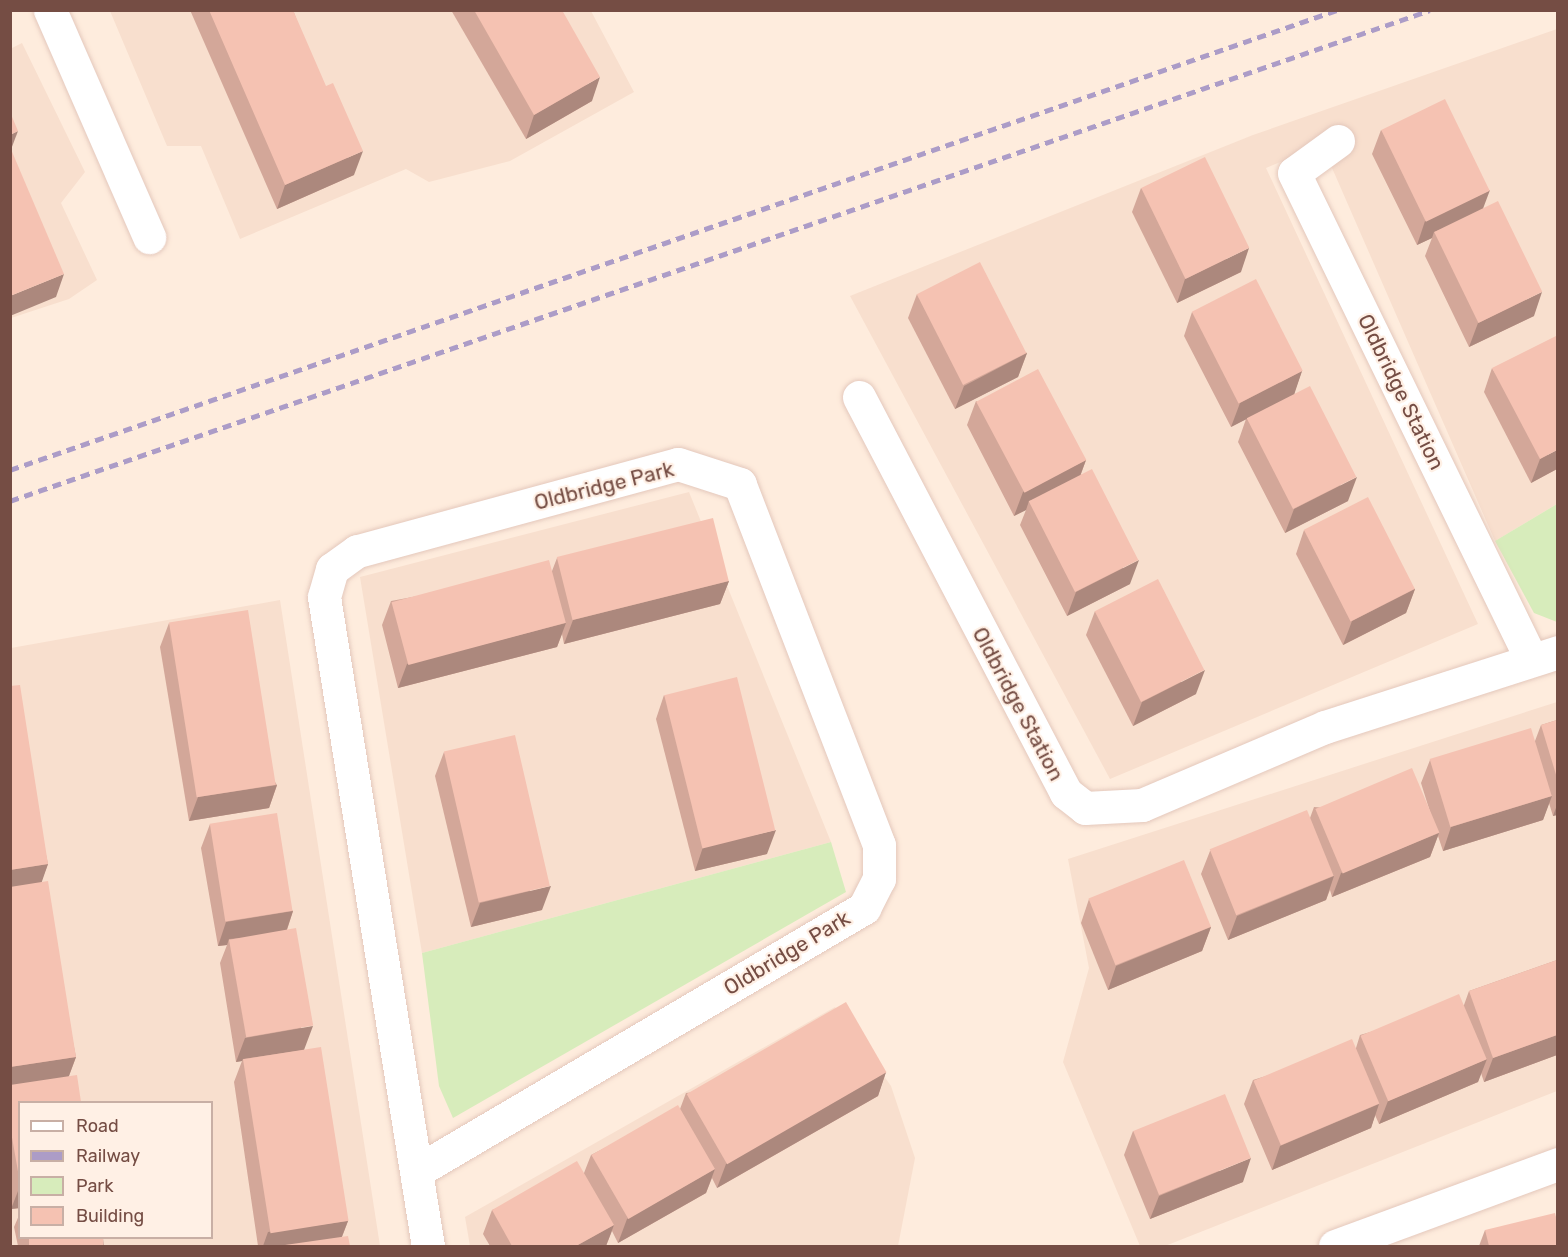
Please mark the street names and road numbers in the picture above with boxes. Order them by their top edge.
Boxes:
street label: Oldbridge Station [1352,310,1450,474]
street label: Oldbridge Park [532,456,676,516]
street label: Oldbridge Station [967,623,1069,785]
street label: Oldbridge Park [719,905,855,1001]

